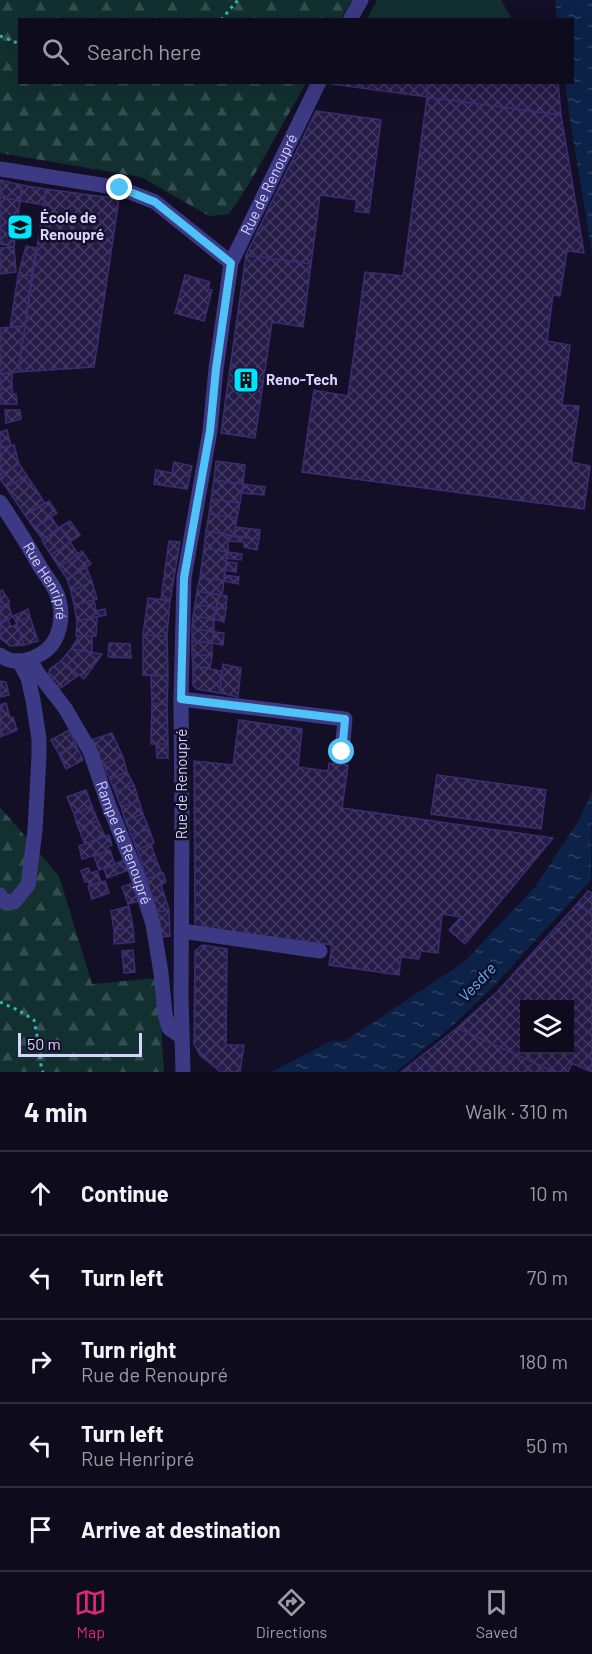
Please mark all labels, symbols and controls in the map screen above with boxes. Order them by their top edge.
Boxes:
search box [18,18,574,84]
icon: search [39,35,72,68]
text: Search here [87,38,201,64]
street label: Rue de Renoupré [236,130,301,238]
route end [106,174,132,200]
place label: École de Renoupré [40,208,104,243]
school or university icon: École de Renoupré [5,212,35,242]
building icon: Reno-Tech [231,365,261,395]
place label: Reno-Tech [266,370,338,388]
street label: Rue Henripré [20,539,71,620]
street label: Rue de Renoupré [172,729,190,839]
route start [328,738,354,764]
street label: Rampe de Renoupré [93,778,156,906]
water label: Vesdre [454,958,499,1005]
map controls [520,1000,574,1054]
button: layers [520,1000,574,1054]
scale bar [18,1030,142,1058]
text: 50 m [27,1034,61,1053]
text: 4 min [24,1096,88,1127]
text: Walk · 310 m [465,1099,568,1123]
icon: ahead [24,1177,57,1210]
text: Continue [81,1180,169,1206]
text: 10 m [529,1181,568,1205]
icon: left [24,1261,57,1294]
text: Turn left [81,1264,164,1290]
text: 70 m [527,1265,568,1289]
text: Turn right [81,1336,176,1362]
icon: right [24,1345,57,1378]
text: 180 m [519,1349,568,1373]
text: Rue de Renoupré [81,1362,228,1386]
text: Turn left [81,1420,164,1446]
icon: left [24,1429,57,1462]
text: 50 m [526,1433,568,1457]
text: Rue Henripré [81,1446,194,1470]
icon: arrive [24,1513,57,1546]
text: Arrive at destination [81,1516,280,1542]
tab: Map [74,1586,107,1641]
tab: Directions [256,1586,327,1641]
tab: Saved [476,1586,518,1641]

